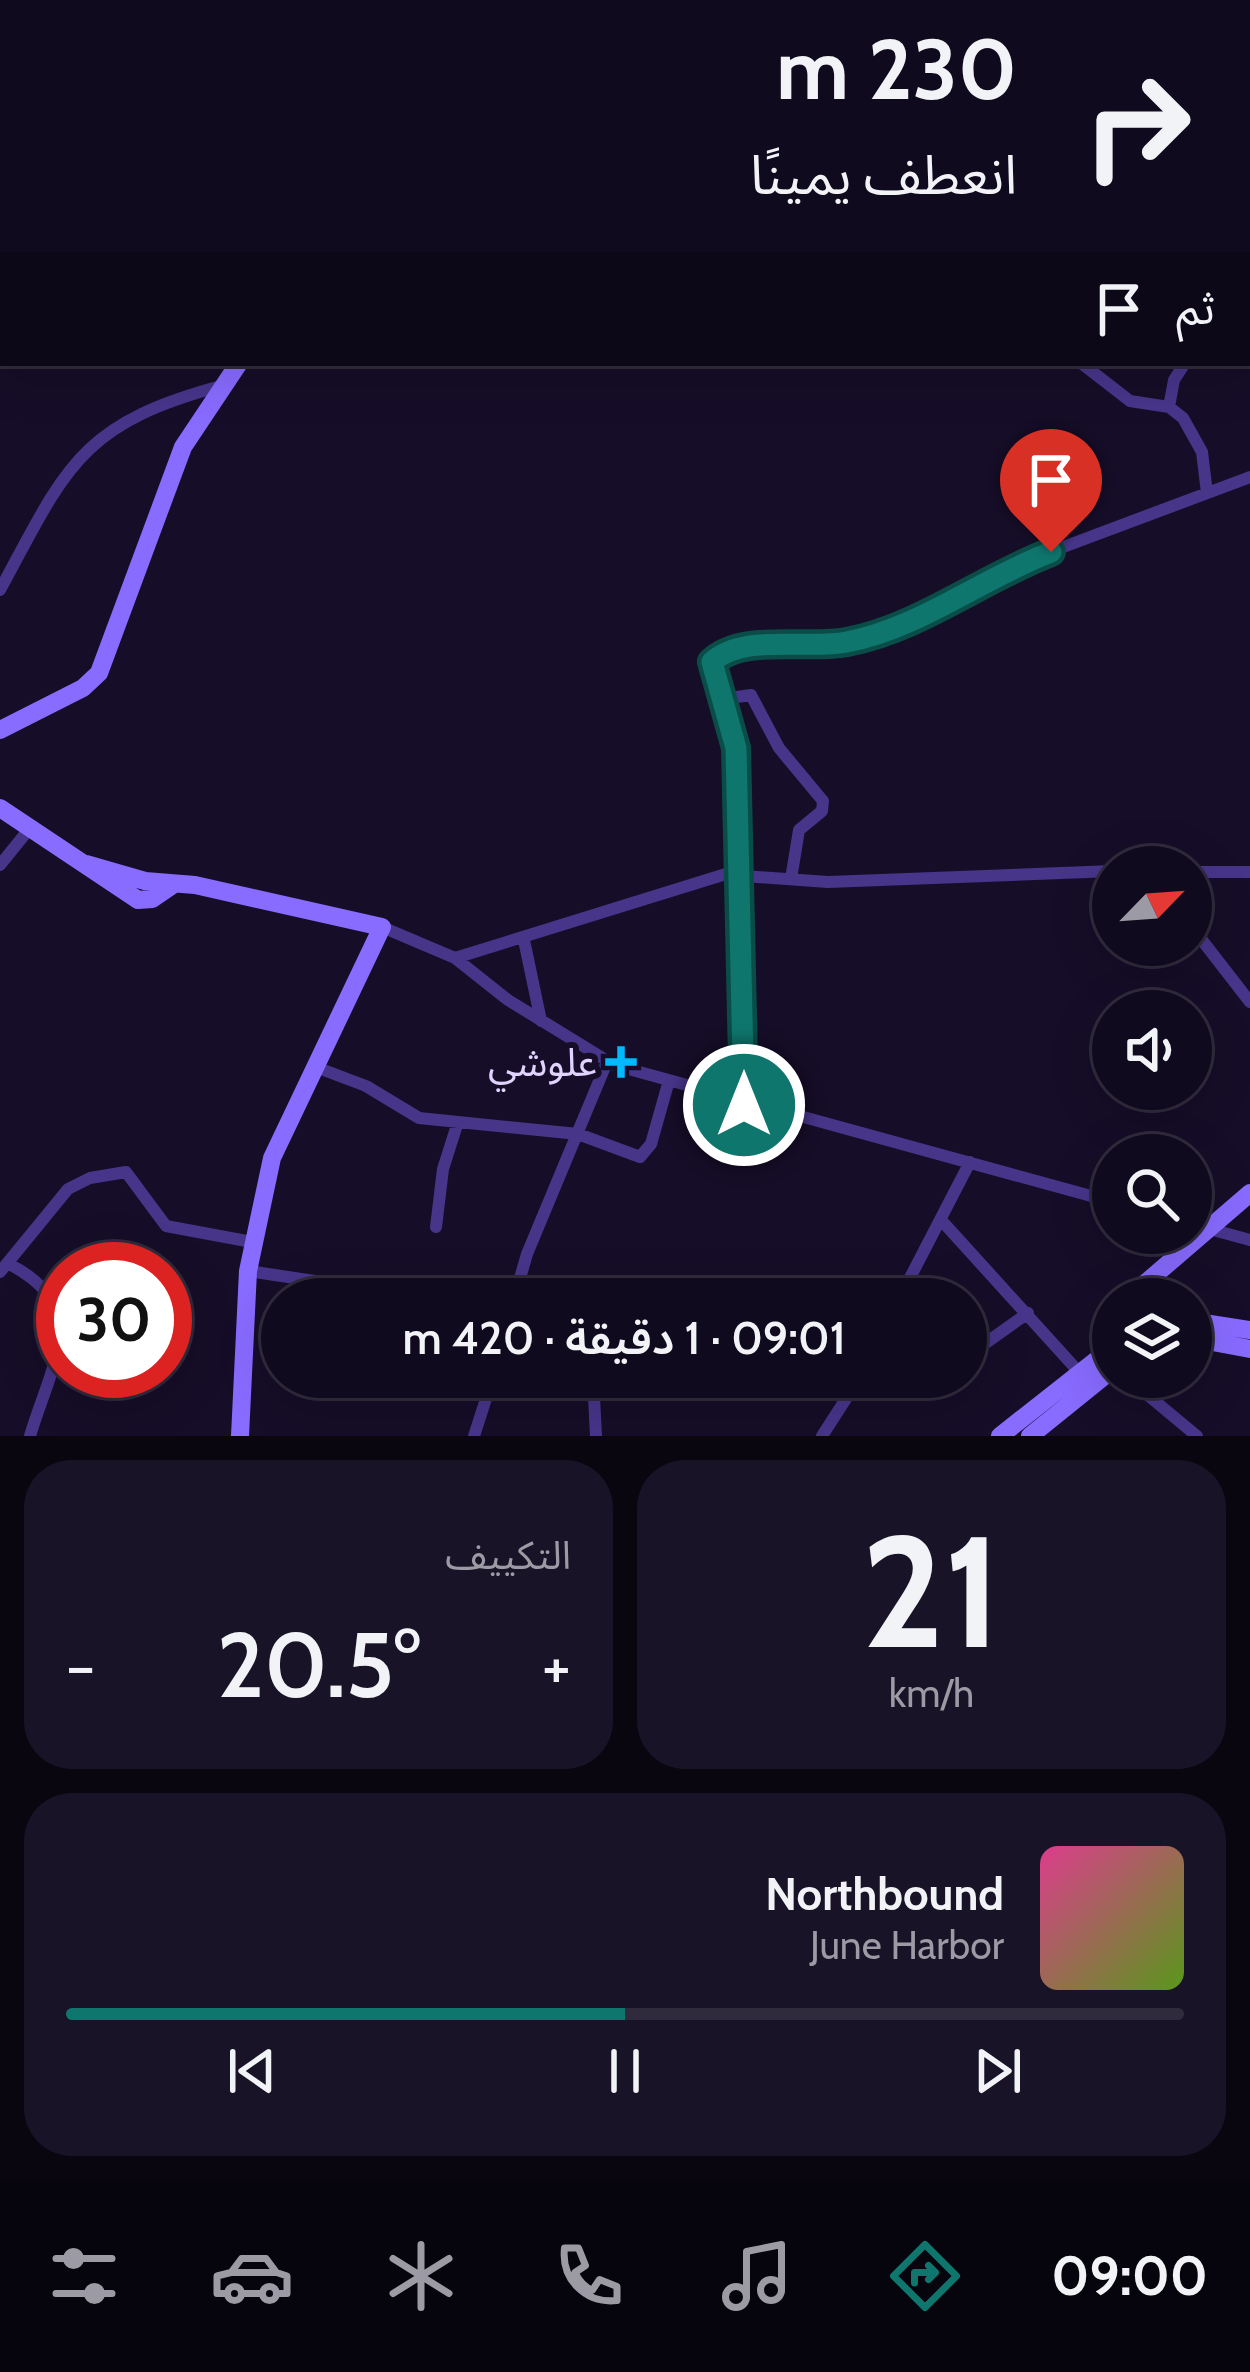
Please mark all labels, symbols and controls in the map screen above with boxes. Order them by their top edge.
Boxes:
text: 230 m [776,18,1017,120]
icon: right [1059,48,1215,204]
text: انعطف يمينًا [750,142,1017,208]
icon: arrive [1086,276,1152,342]
text: ثم [1176,281,1215,335]
pin [1000,429,1102,552]
icon: arrive [1018,447,1084,513]
north arrow [1092,846,1212,966]
map controls [1092,846,1212,1398]
button: sound [1092,990,1212,1110]
place label: علوشي [488,1038,597,1092]
position arrow [681,1042,807,1168]
marker: علوشي [608,1049,634,1075]
button: search [1092,1134,1212,1254]
speed limit sign: 30 [36,1242,192,1398]
button: layers [1092,1278,1212,1398]
text: 09:01 · 1 دقيقة · 420 m [402,1311,846,1365]
text: 21 [861,1496,1002,1686]
text: التكييف [445,1531,571,1579]
text: 20.5° [217,1610,420,1720]
text: − [66,1625,95,1706]
text: + [542,1625,571,1706]
text: km/h [889,1669,974,1717]
text: Northbound [765,1867,1004,1921]
text: June Harbor [810,1921,1004,1969]
icon: previous [219,2038,285,2104]
icon: pause [592,2038,658,2104]
icon: next [965,2038,1031,2104]
icon: filters [42,2234,126,2318]
icon: car [210,2234,294,2318]
icon: climate [379,2234,463,2318]
icon: phone [547,2234,631,2318]
icon: music [715,2234,799,2318]
icon: directions [883,2234,967,2318]
text: 09:00 [1051,2243,1208,2309]

